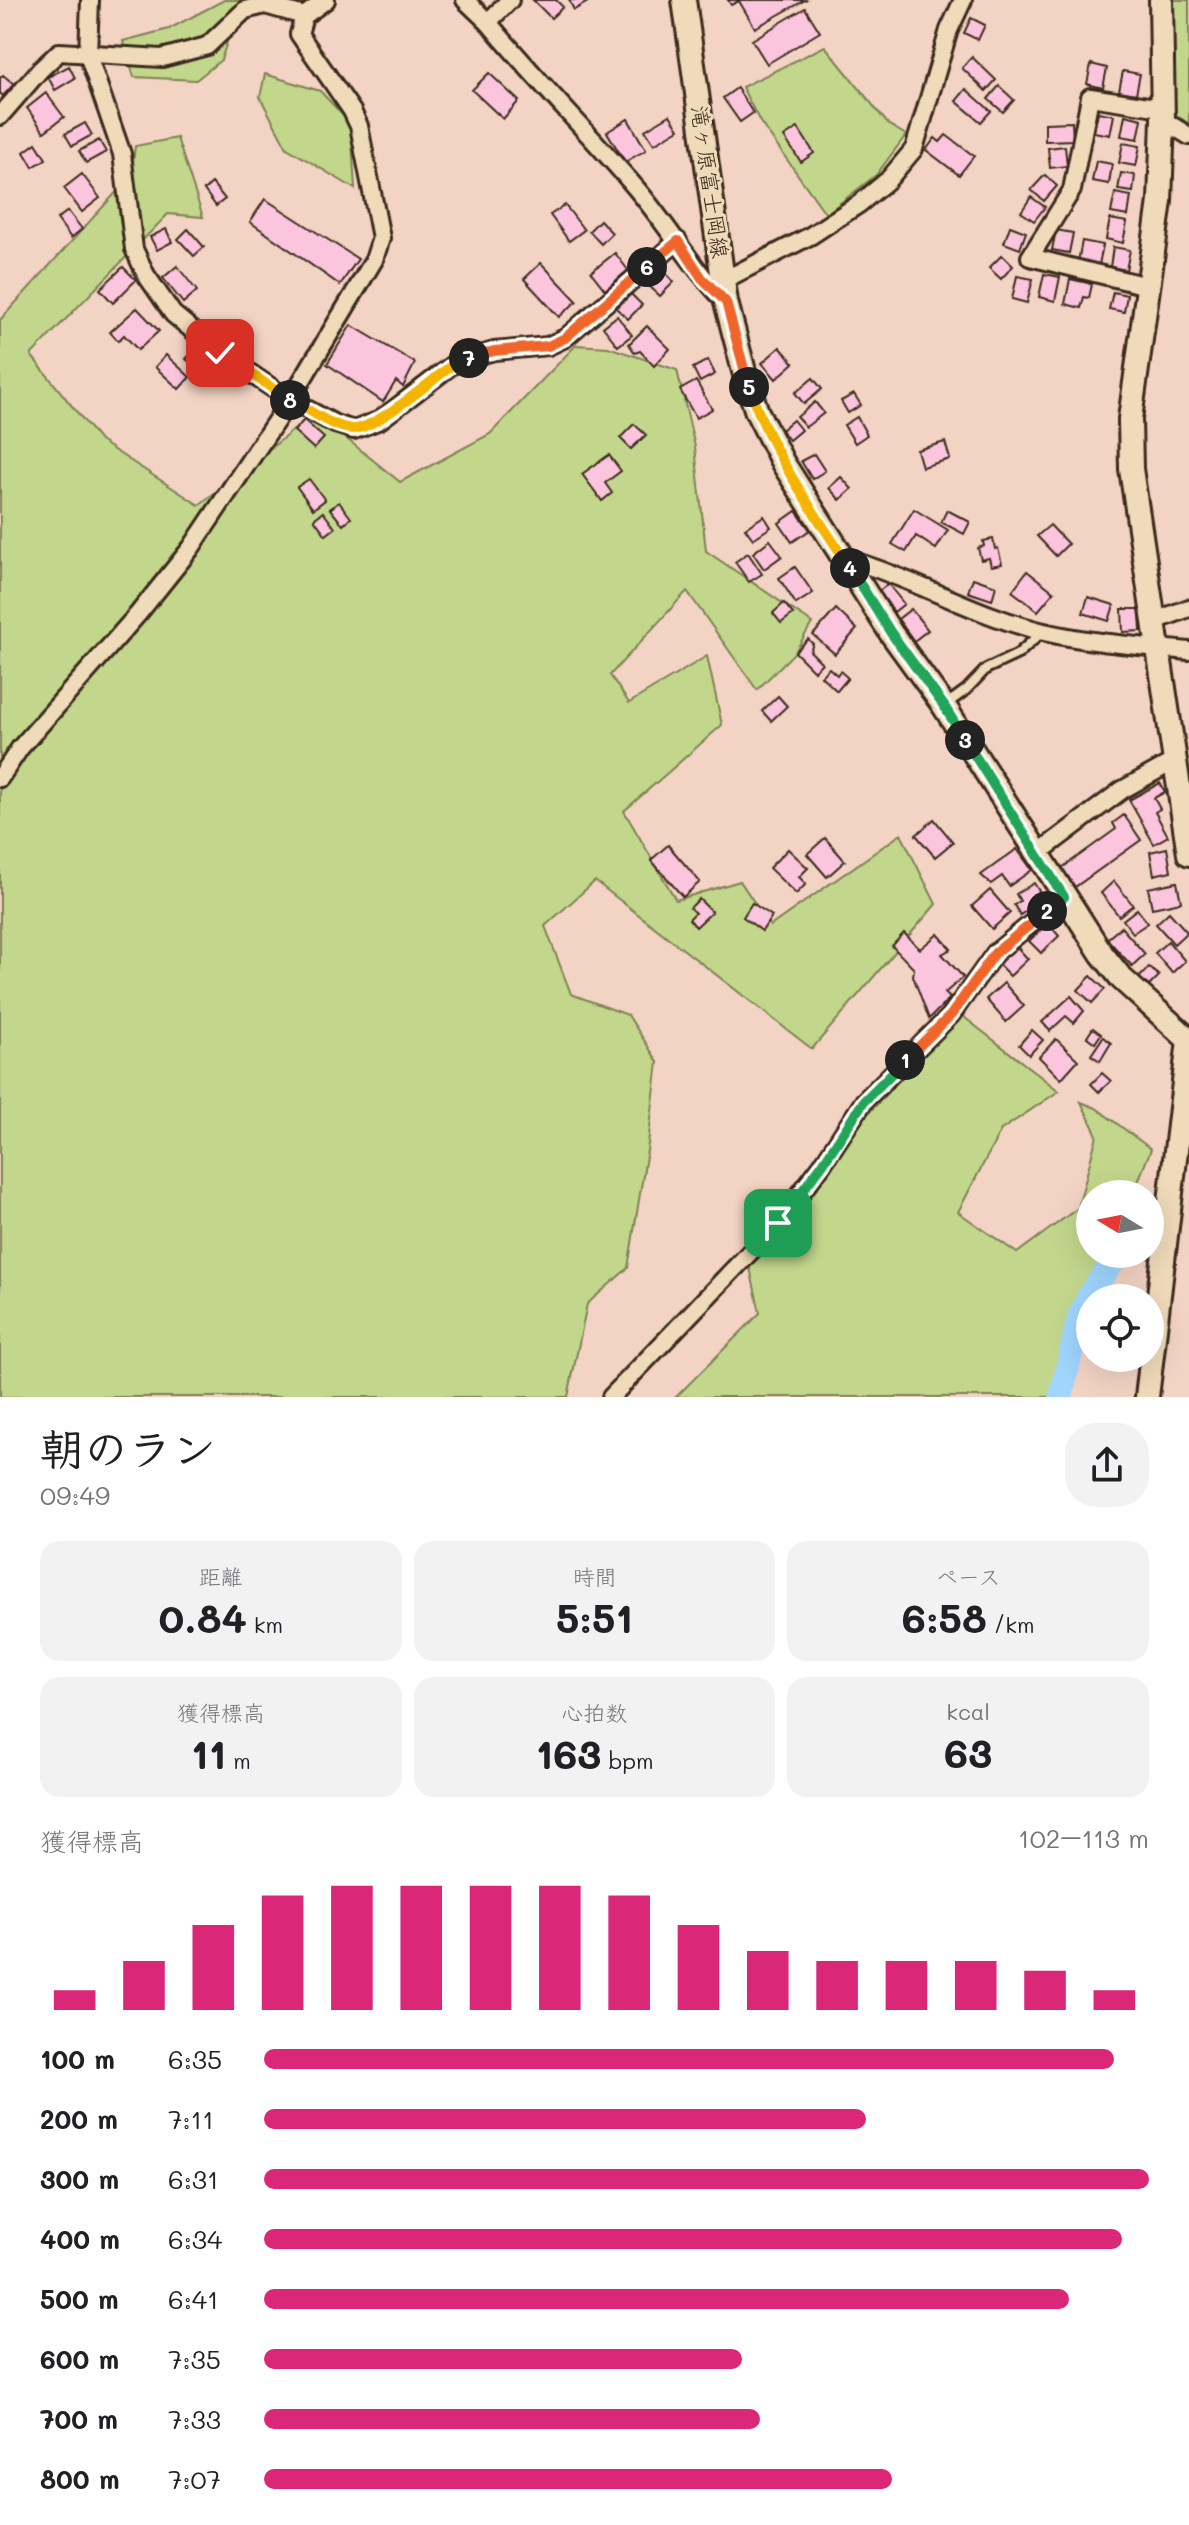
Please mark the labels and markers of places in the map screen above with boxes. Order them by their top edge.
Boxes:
pin: 6 [627,247,667,287]
pin [186,319,254,387]
pin: 7 [449,338,489,378]
pin: 5 [729,367,769,407]
pin: 8 [270,380,310,420]
pin: 4 [830,548,870,588]
pin: 3 [945,720,985,760]
pin: 2 [1027,891,1067,931]
pin: 1 [885,1040,925,1080]
pin [744,1189,812,1257]

